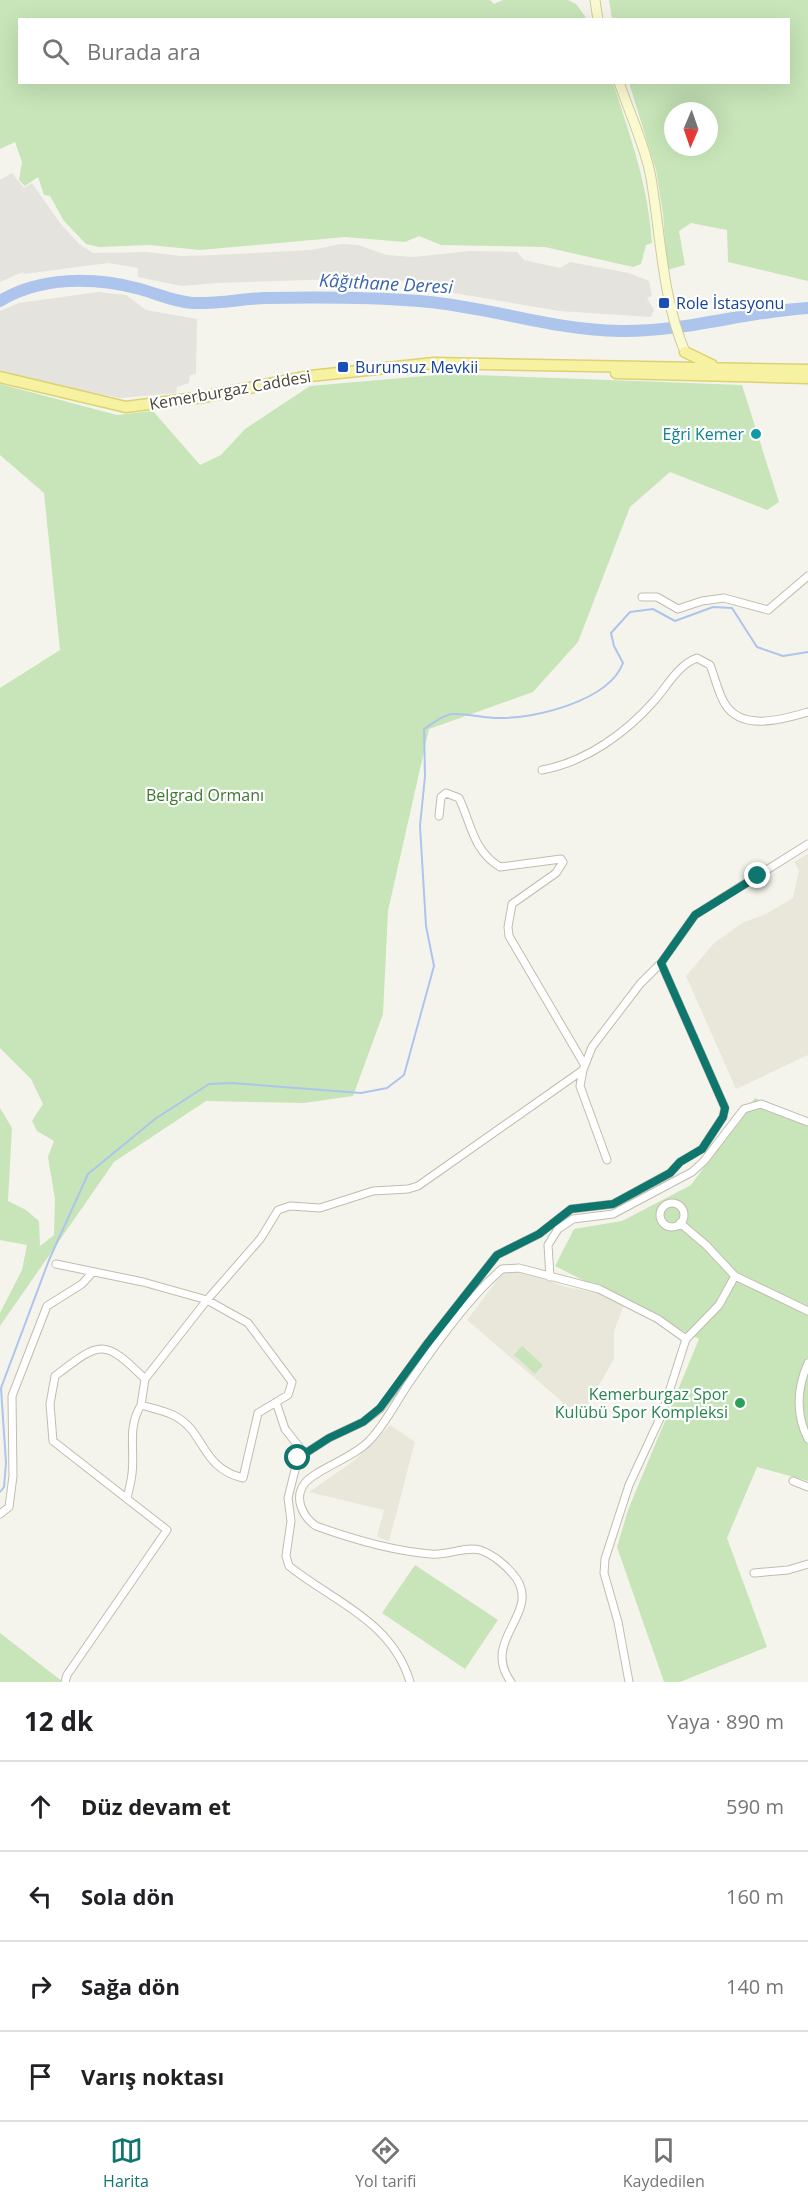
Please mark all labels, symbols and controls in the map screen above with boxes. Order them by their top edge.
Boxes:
search box [18,18,790,84]
icon: search [39,35,72,68]
text: Burada ara [87,36,201,66]
north arrow [664,102,718,156]
water label: Kâğıthane Deresi [319,268,454,299]
place label: Role İstasyonu [676,292,784,314]
marker: Role İstasyonu [657,296,671,310]
place label: Burunsuz Mevkii [355,356,478,378]
marker: Burunsuz Mevkii [336,360,350,374]
street label: Kemerburgaz Caddesi [147,365,313,415]
place label: Eğri Kemer [663,423,744,445]
marker: Eğri Kemer [749,427,763,441]
park label: Belgrad Ormanı [146,784,264,806]
route end [744,862,770,888]
place label: Kemerburgaz Spor Kulübü Spor Kompleksi [555,1383,728,1423]
marker: Kemerburgaz Spor Kulübü Spor Kompleksi [733,1396,747,1410]
route start [284,1444,310,1470]
text: 12 dk [24,1703,93,1739]
text: Yaya · 890 m [667,1708,784,1735]
icon: ahead [24,1790,57,1823]
text: Düz devam et [81,1791,231,1821]
text: 590 m [726,1793,784,1820]
icon: left [24,1880,57,1913]
text: Sola dön [81,1881,174,1911]
text: 160 m [726,1883,784,1910]
icon: right [24,1970,57,2003]
text: Sağa dön [81,1971,180,2001]
text: 140 m [726,1973,784,2000]
icon: arrive [24,2060,57,2093]
text: Varış noktası [81,2061,224,2091]
tab: Harita [103,2134,149,2192]
tab: Yol tarifi [355,2134,417,2192]
tab: Kaydedilen [623,2134,705,2192]

